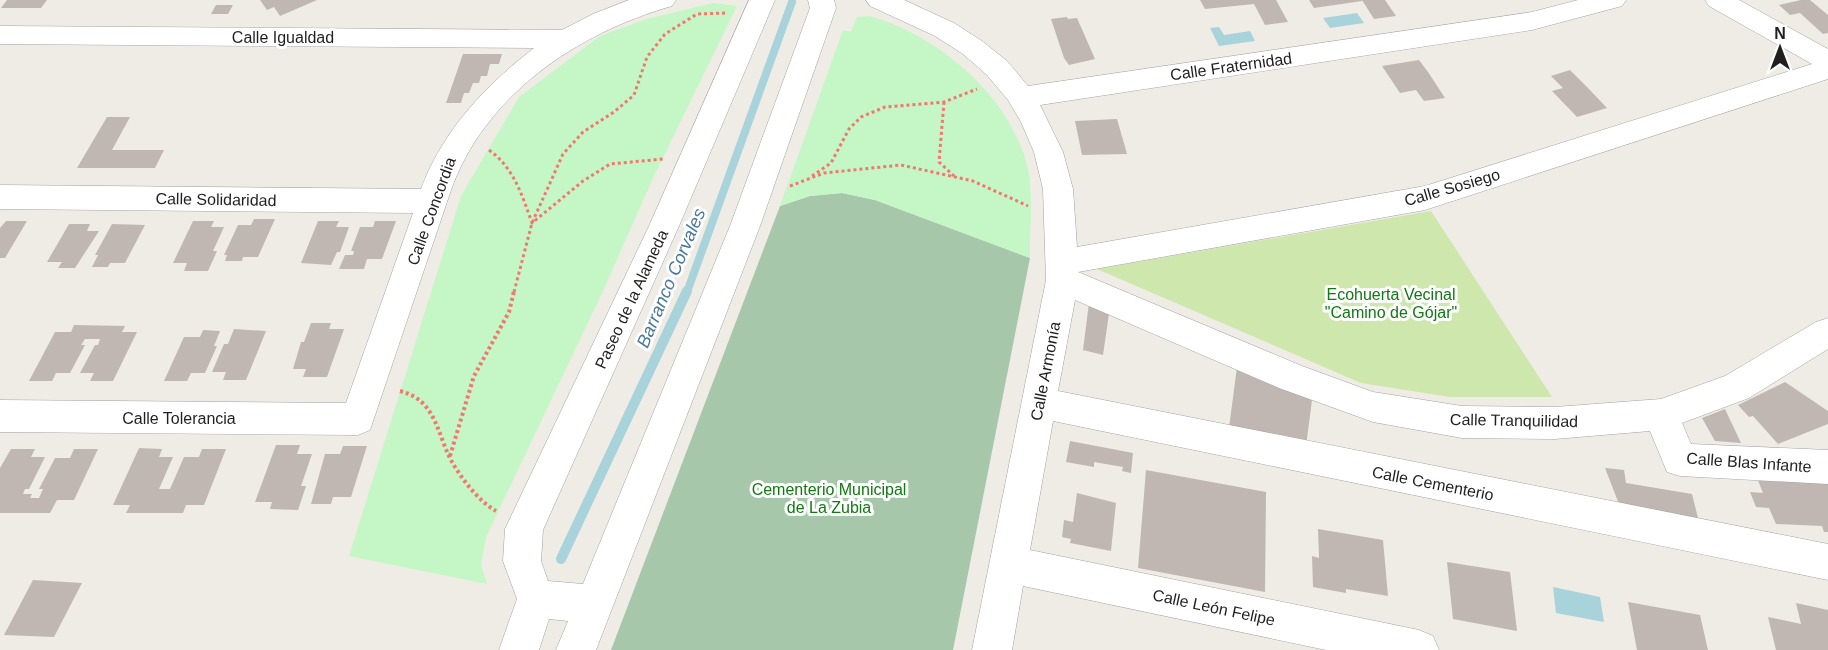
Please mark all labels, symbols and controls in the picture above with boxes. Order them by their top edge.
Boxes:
north arrow [1750,18,1810,78]
text: N [1774,25,1786,42]
street label: Calle Igualdad [232,29,334,46]
street label: Calle Fraternidad [1169,50,1293,83]
street label: Calle Concordia [404,155,459,268]
street label: Calle Sosiego [1402,166,1502,209]
street label: Calle Solidaridad [155,190,277,209]
water label: Barranco Corvales [633,205,709,351]
street label: Paseo de la Alameda [592,227,671,371]
park label: Ecohuerta Vecinal "Camino de Gójar" [1325,286,1457,321]
street label: Calle Armonía [1028,320,1063,422]
street label: Calle Tolerancia [122,410,236,427]
street label: Calle Tranquilidad [1450,411,1578,430]
street label: Calle Blas Infante [1686,450,1812,475]
street label: Calle Cementerio [1371,463,1495,504]
park label: Cementerio Municipal de La Zubia [752,481,906,516]
street label: Calle León Felipe [1151,586,1277,629]

